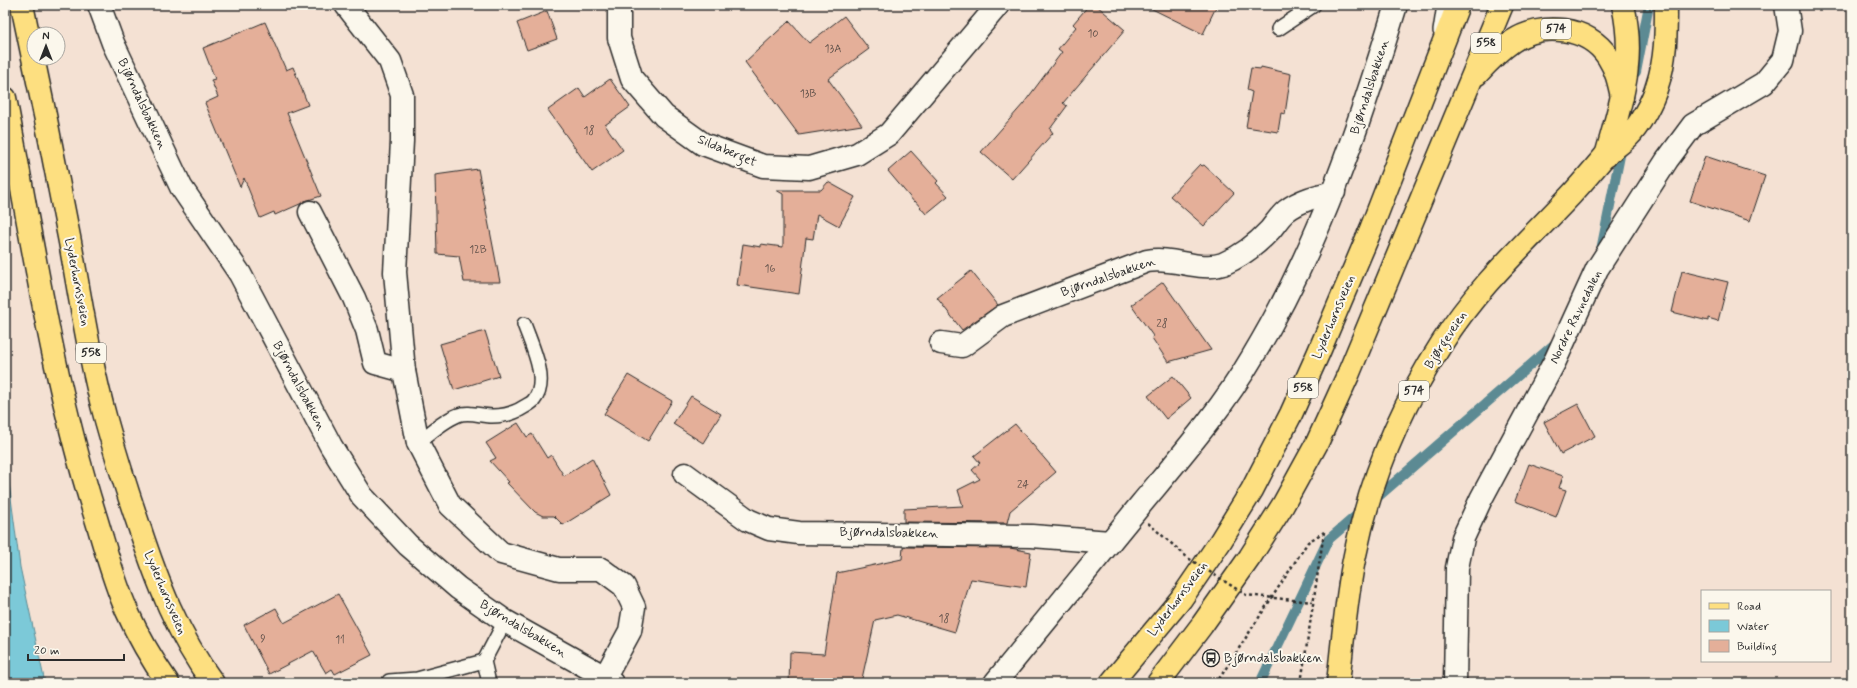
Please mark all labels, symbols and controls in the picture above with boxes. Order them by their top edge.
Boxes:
road number: 574 [1541,19,1571,39]
north arrow [26,26,66,66]
house number: 10 [1087,27,1099,41]
text: N [42,30,50,44]
road number: 558 [1471,33,1501,53]
street label: Bjørndalsbakken [1347,37,1393,137]
house number: 13A [825,42,841,56]
street label: Bjørndalsbakken [113,56,171,152]
house number: 13B [800,87,816,101]
house number: 18 [584,124,594,138]
street label: Sildaberget [694,131,759,173]
street label: Lyderhornsveien [60,236,94,328]
house number: 12B [469,243,487,257]
street label: Bjørndalsbakken [1059,253,1157,301]
house number: 16 [765,262,776,276]
street label: Nordre Ravnedalen [1546,267,1606,367]
street label: Lyderhornsveien [1309,272,1359,362]
street label: Bjørgeveien [1421,308,1473,373]
house number: 28 [1156,317,1168,331]
street label: Bjørndalsbakken [268,338,330,434]
road number: 558 [76,343,106,363]
road number: 558 [1288,378,1318,398]
road number: 574 [1399,381,1429,401]
house number: 24 [1017,478,1029,492]
street label: Bjørndalsbakken [839,524,939,542]
street label: Lyderhornsveien [140,548,190,638]
street label: Lyderhornsveien [1144,558,1212,640]
legend [1701,590,1831,662]
street label: Bjørndalsbakken [476,596,570,662]
text: Road [1737,599,1761,615]
house number: 18 [939,612,949,626]
text: Water [1737,619,1769,635]
house number: 9 [260,632,266,646]
house number: 11 [335,633,345,647]
scale bar [28,636,124,662]
text: Building [1737,639,1777,656]
text: 20 m [34,643,60,659]
bus stop icon: Bjørndalsbakken [1201,648,1221,668]
place label: Bjørndalsbakken [1224,650,1323,667]

